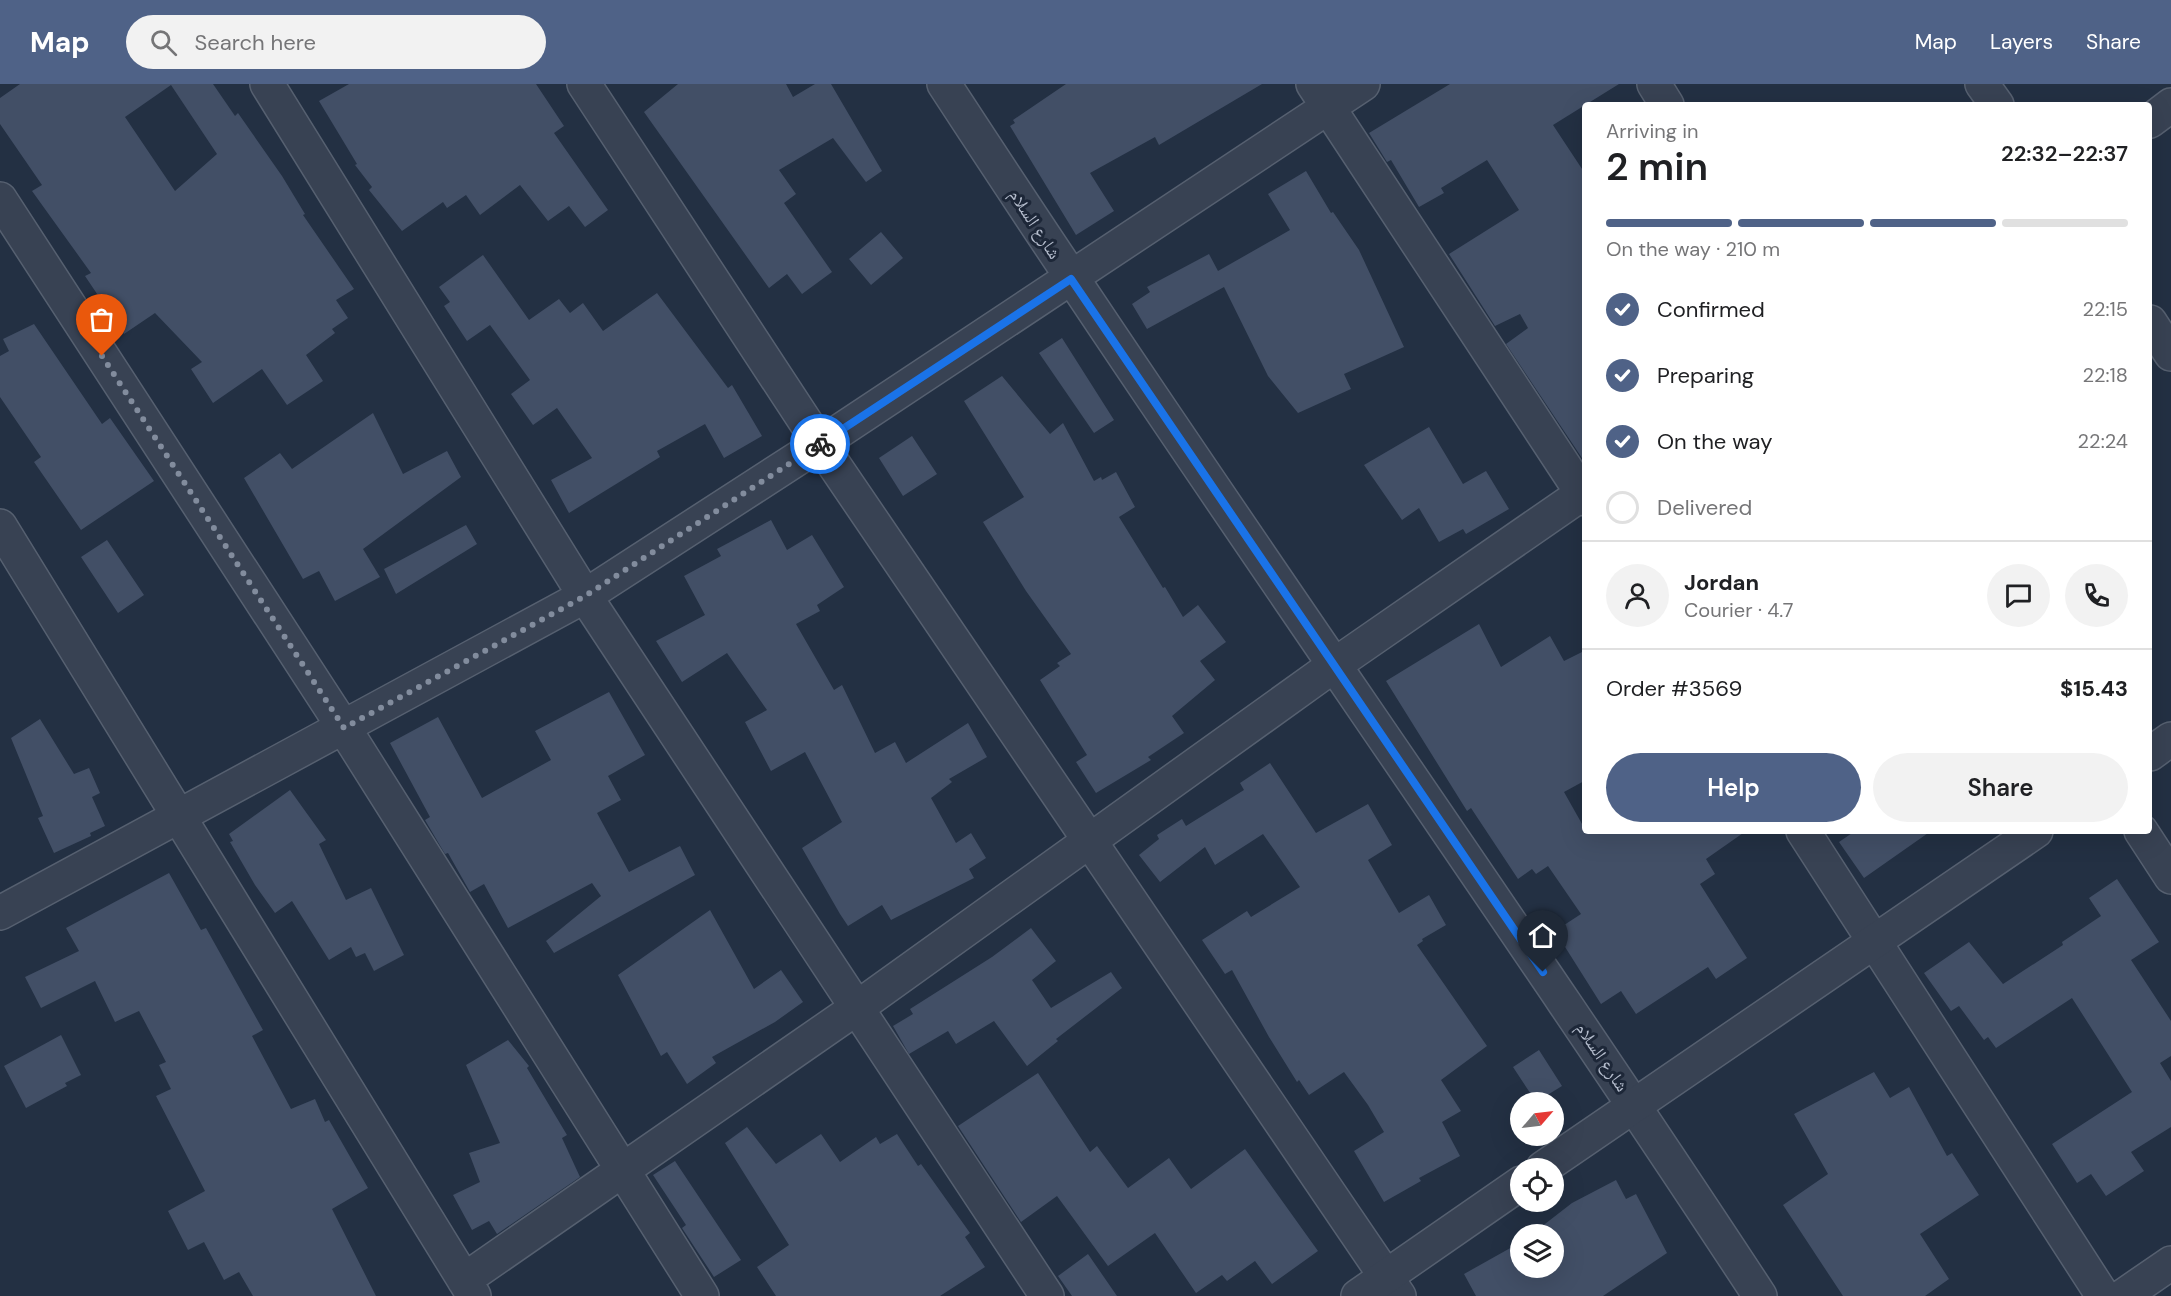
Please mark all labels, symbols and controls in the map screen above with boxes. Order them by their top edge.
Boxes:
search box [126,15,546,69]
text: Map [30,24,90,61]
icon: search [147,26,180,59]
text: Search here [195,28,316,57]
text: Map [1915,28,1957,56]
text: Layers [1990,28,2053,56]
text: Share [2086,28,2141,56]
text: Arriving in [1606,118,1698,144]
text: 22:32–22:37 [2001,139,2128,168]
text: 2 min [1606,141,1708,192]
street label: شارع السلام [1003,184,1067,264]
text: On the way · 210 m [1606,236,1780,262]
icon: check [1606,293,1639,326]
pin [76,294,127,356]
text: Confirmed [1657,295,1765,324]
text: 22:15 [2082,296,2128,322]
icon: bag [85,303,118,336]
icon: check [1606,359,1639,392]
text: Preparing [1657,361,1754,390]
text: 22:18 [2083,362,2128,388]
courier [790,414,850,474]
icon: check [1606,425,1639,458]
text: On the way [1657,427,1772,456]
icon: bike [804,428,837,461]
text: 22:24 [2078,428,2128,454]
text: Delivered [1657,493,1752,522]
button: person [1606,564,1669,627]
button: chat [1987,564,2050,627]
button: phone [2065,564,2128,627]
text: Jordan [1684,568,1759,597]
text: Courier · 4.7 [1684,597,1793,623]
text: Order #3569 [1606,674,1742,703]
text: $15.43 [2060,674,2128,703]
button: Help [1606,753,1861,822]
button: Share [1873,753,2128,822]
pin [1517,910,1568,972]
icon: home [1526,919,1559,952]
street label: شارع السلام [1570,1018,1634,1096]
north arrow [1510,1092,1564,1146]
map controls [1510,1092,1564,1278]
button: locate [1510,1158,1564,1212]
button: layers [1510,1224,1564,1278]

